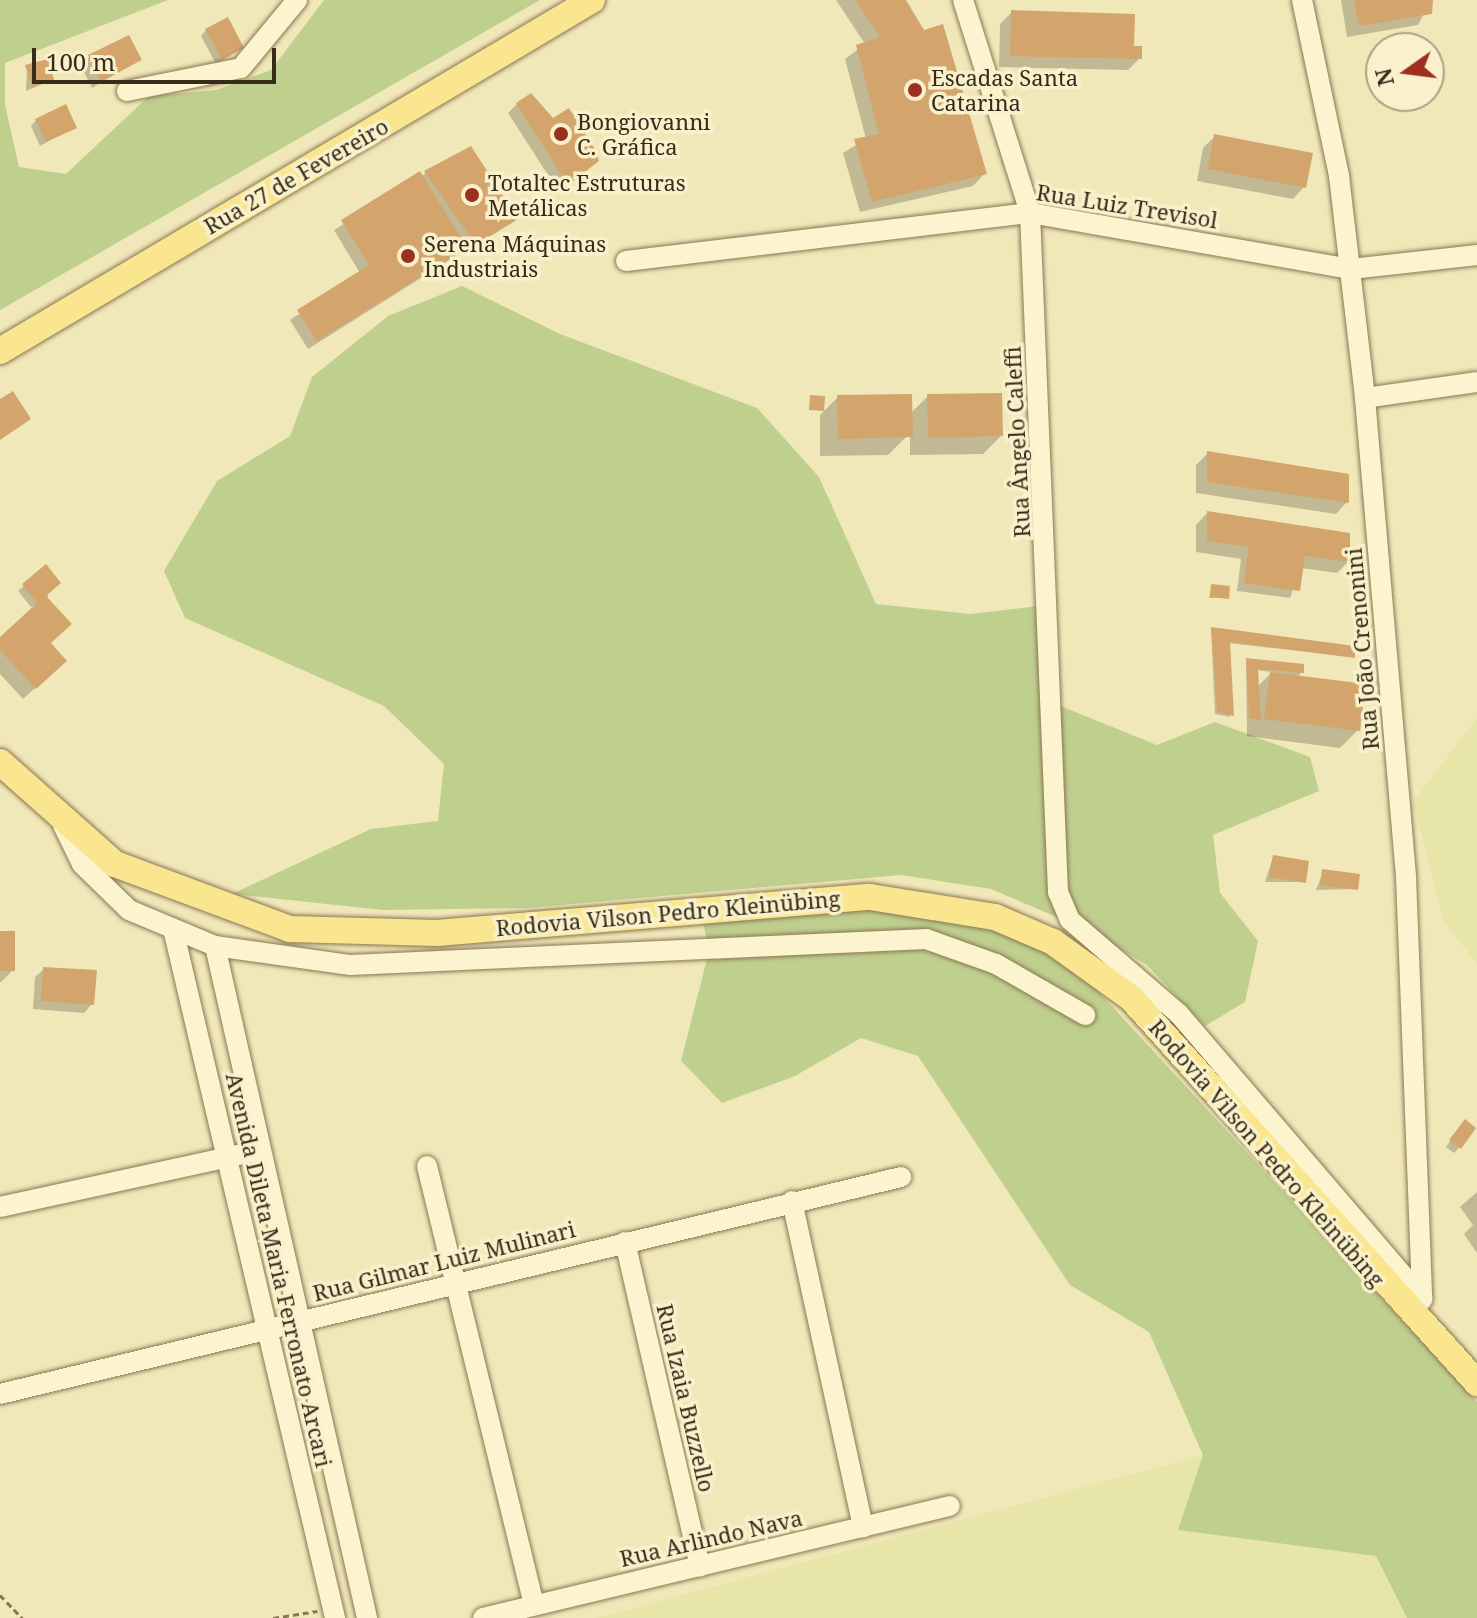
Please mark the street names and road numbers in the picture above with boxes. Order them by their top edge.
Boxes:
street label: Rua 27 de Fevereiro [199,112,393,240]
street label: Rua Luiz Trevisol [1035,179,1219,233]
street label: Rua Ângelo Caleffi [999,346,1035,538]
street label: Rua João Crenonini [1340,547,1384,751]
street label: Rodovia Vilson Pedro Kleinübing [495,885,841,941]
street label: Rodovia Vilson Pedro Kleinübing [1144,1014,1390,1292]
street label: Avenida Dileta Maria Ferronato Arcari [221,1070,337,1470]
street label: Rua Gilmar Luiz Mulinari [310,1216,578,1306]
street label: Rua Izaia Buzzello [652,1301,720,1495]
street label: Rua Arlindo Nava [617,1504,805,1572]

